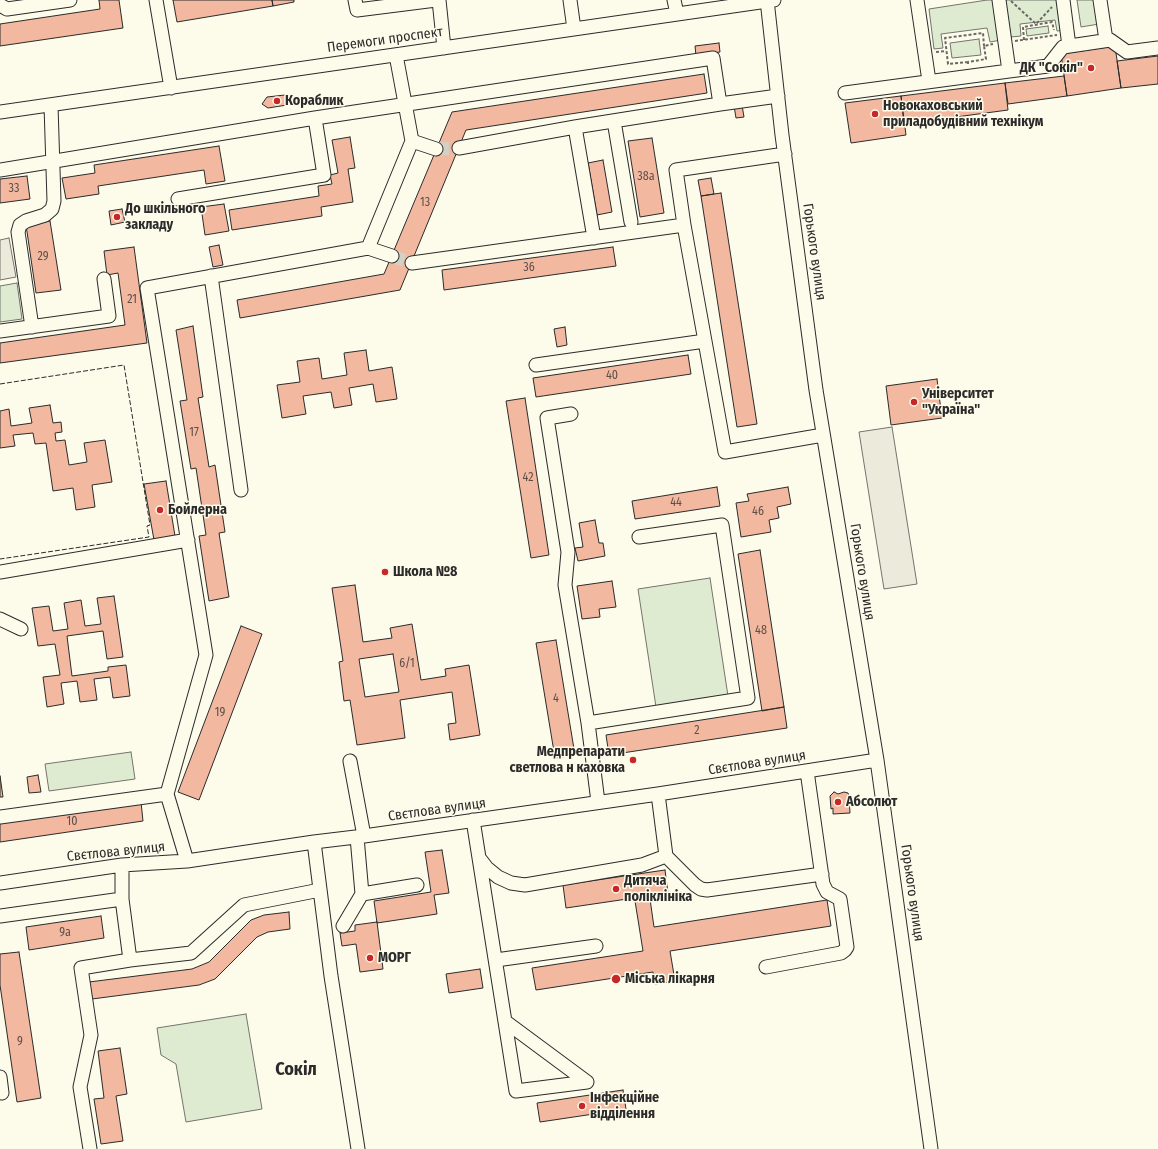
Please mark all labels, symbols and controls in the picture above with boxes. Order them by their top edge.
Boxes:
street label: Перемоги проспект [326,24,444,56]
place label: ДК "Сокіл" [1020,60,1083,76]
marker: ДК "Сокіл" [1086,63,1096,73]
place label: Кораблик [285,93,344,109]
marker: Кораблик [272,96,282,106]
place label: Новокаховський приладобудівний технікум [883,98,1043,130]
marker: Новокаховський приладобудівний технікум [870,109,880,119]
house number: 38а [637,170,655,184]
house number: 33 [9,182,19,196]
house number: 13 [420,196,430,210]
place label: До шкільного закладу [125,201,205,234]
street label: Горького вулиця [799,202,829,302]
marker: До шкільного закладу [112,212,122,222]
house number: 29 [37,250,49,264]
house number: 36 [523,261,535,275]
house number: 21 [127,293,137,307]
house number: 40 [606,369,618,383]
place label: Університет "Україна" [922,386,994,418]
marker: Університет "Україна" [909,397,919,407]
house number: 17 [189,426,199,440]
house number: 42 [523,471,533,485]
house number: 44 [670,496,682,510]
place label: Бойлерна [168,502,227,518]
marker: Бойлерна [155,505,165,515]
house number: 46 [752,505,764,519]
street label: Горького вулиця [846,522,878,622]
place label: Школа №8 [393,564,457,580]
marker: Школа №8 [380,567,390,577]
house number: 48 [755,624,767,638]
house number: 6/1 [399,657,415,671]
house number: 4 [553,692,559,706]
house number: 19 [215,706,225,720]
house number: 2 [694,724,700,738]
place label: Медпрепарати светлова н каховка [509,744,625,776]
street label: Свєтлова вулиця [707,747,807,779]
marker: Медпрепарати светлова н каховка [628,755,638,765]
place label: Абсолют [846,794,897,810]
street label: Свєтлова вулиця [387,795,487,825]
marker: Абсолют [833,797,843,807]
house number: 10 [67,815,77,829]
street label: Свєтлова вулиця [66,838,166,866]
street label: Горького вулиця [897,843,927,943]
place label: Дитяча поліклініка [624,873,692,906]
marker: Дитяча поліклініка [611,884,621,894]
house number: 9а [59,926,71,940]
place label: МОРГ [378,950,411,966]
marker: МОРГ [365,953,375,963]
place label: Міська лікарня [625,971,715,987]
marker: Міська лікарня [610,973,622,985]
house number: 9 [17,1035,23,1049]
district label: Сокіл [275,1059,317,1081]
place label: Інфекційне відділення [590,1090,659,1122]
marker: Інфекційне відділення [577,1101,587,1111]

